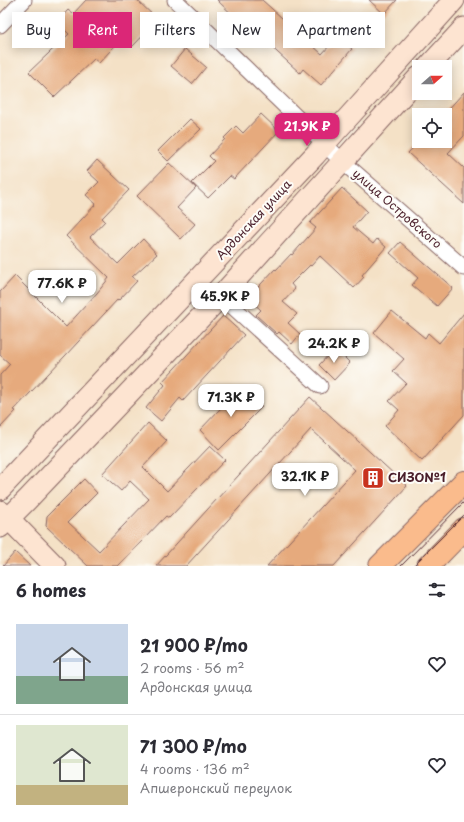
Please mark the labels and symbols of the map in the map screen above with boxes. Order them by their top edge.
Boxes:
north arrow [412,60,452,100]
pin: 21.9K ₽ [270,113,344,147]
street label: улица Островского [349,164,446,252]
street label: Ардонская улица [211,175,295,263]
pin: 77.6K ₽ [25,270,99,304]
pin: 45.9K ₽ [188,283,262,317]
pin: 24.2K ₽ [297,330,371,364]
pin: 71.3K ₽ [194,384,268,418]
pin: 32.1K ₽ [268,463,342,497]
building icon: СИЗО№1 [360,465,386,491]
place label: СИЗО№1 [388,468,446,486]

